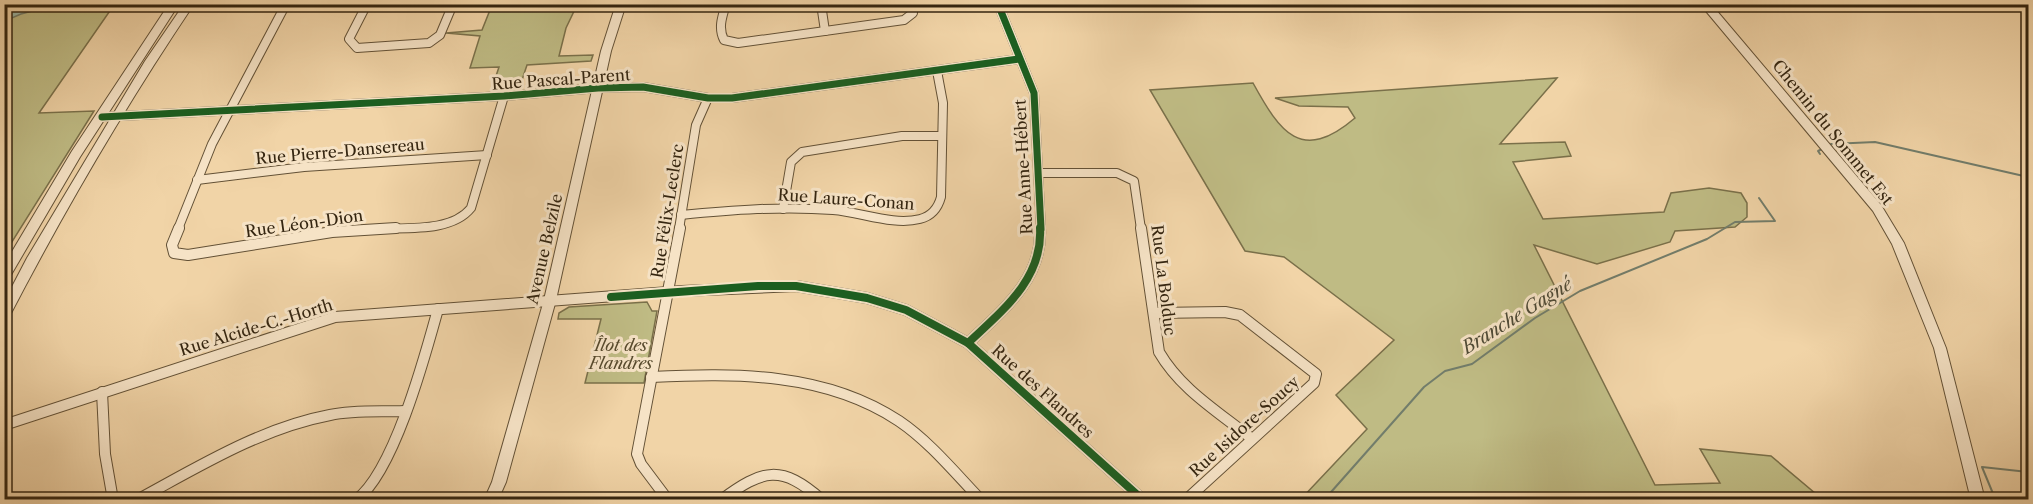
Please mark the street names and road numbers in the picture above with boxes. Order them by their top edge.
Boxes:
street label: Chemin du Sommet Est [1768,55,1898,209]
street label: Rue Pascal-Parent [491,64,631,94]
street label: Rue Anne-Hébert [1009,98,1037,235]
street label: Rue Pierre-Dansereau [255,134,426,168]
street label: Rue Félix-Leclerc [647,142,687,280]
street label: Rue Laure-Conan [777,184,915,214]
street label: Avenue Belzile [521,192,566,307]
street label: Rue Léon-Dion [244,205,364,241]
street label: Rue La Bolduc [1147,223,1181,337]
street label: Rue Alcide-C.-Horth [177,294,335,360]
street label: Rue des Flandres [988,340,1098,442]
street label: Rue Isidore-Soucy [1185,371,1304,481]

